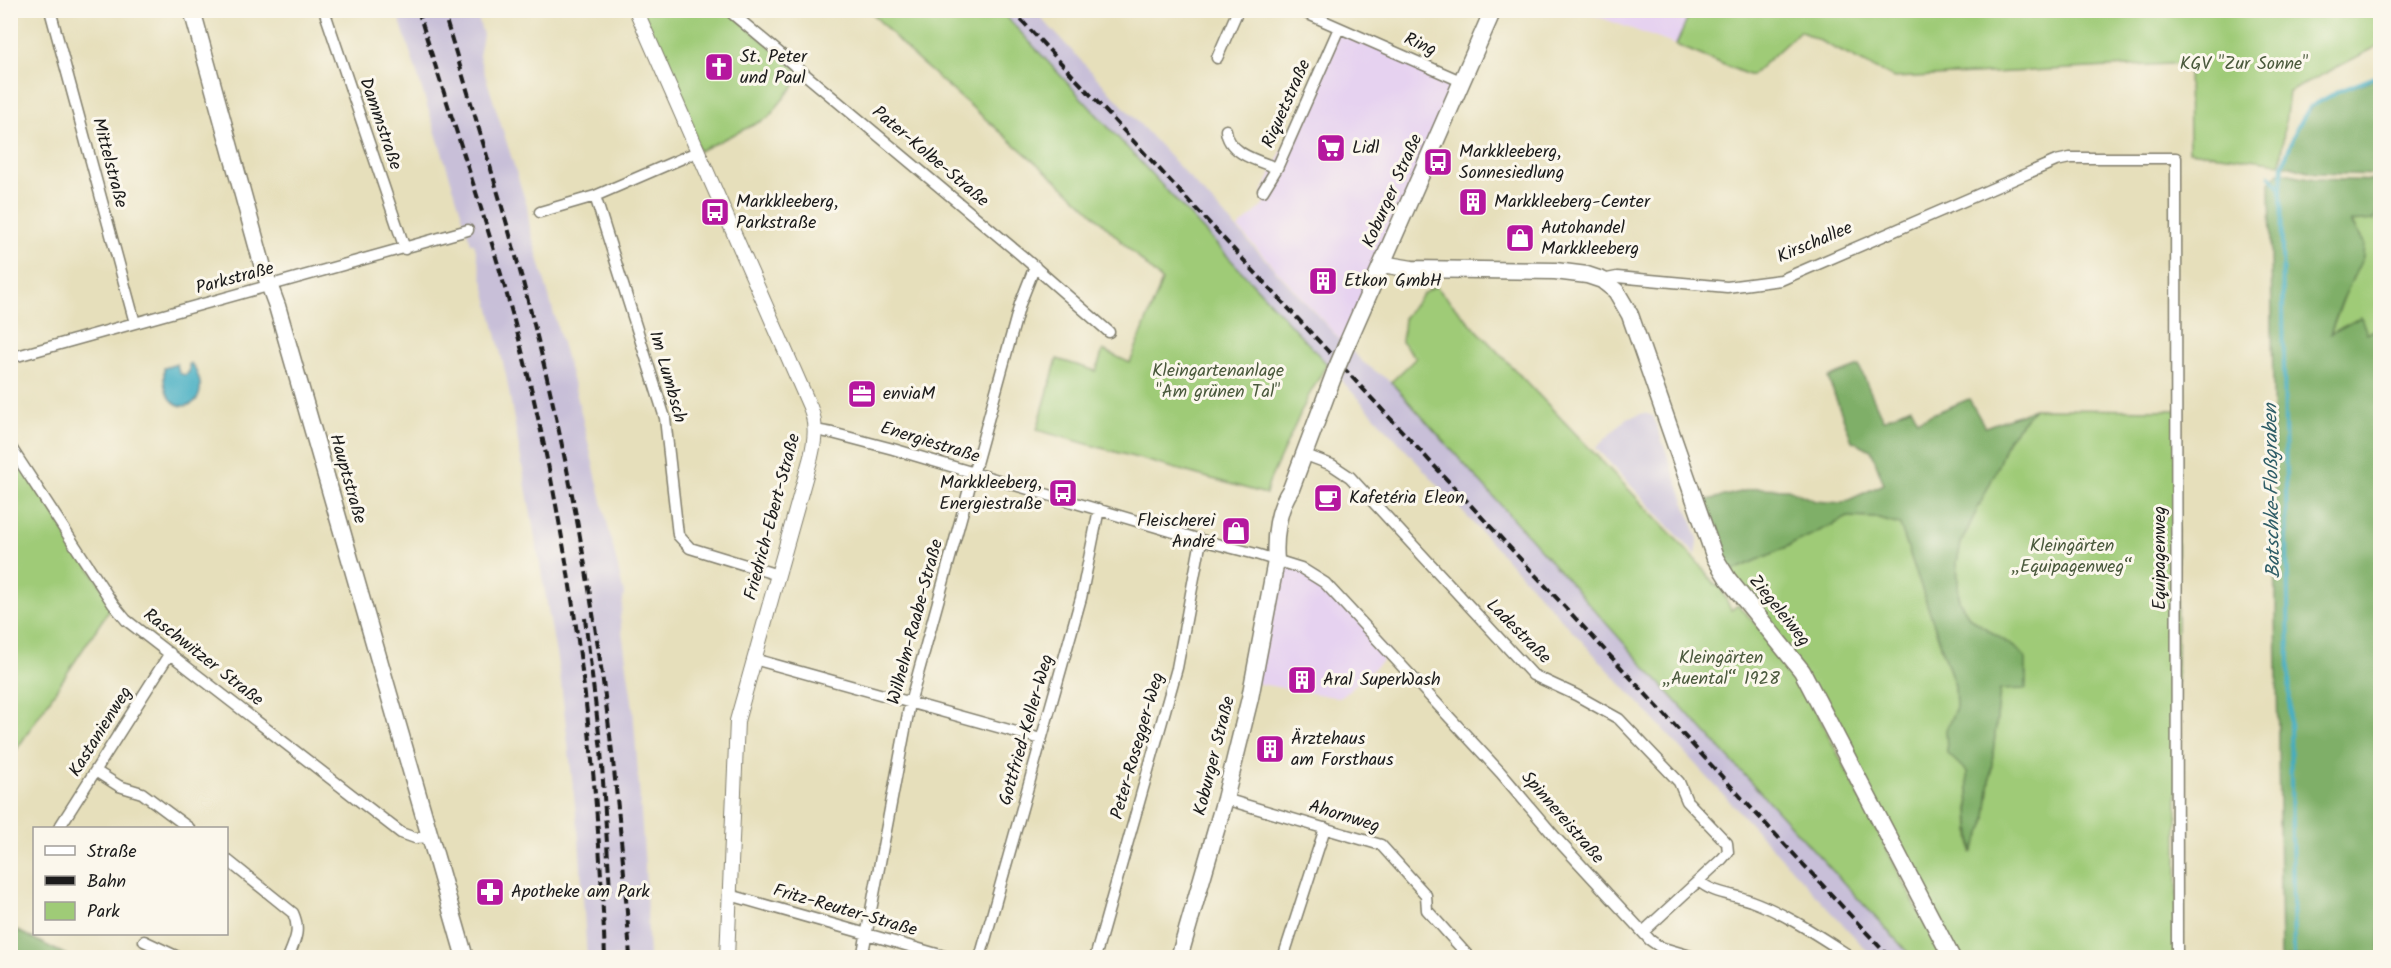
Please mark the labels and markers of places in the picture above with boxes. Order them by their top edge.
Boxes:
place label: St. Peter und Paul [740,43,808,93]
church icon: St. Peter und Paul [703,51,735,83]
supermarket icon: Lidl [1315,132,1347,164]
place label: Lidl [1352,134,1380,163]
place label: Markkleeberg, Sonnesiedlung [1459,138,1564,188]
bus stop icon: Markkleeberg, Sonnesiedlung [1422,146,1454,178]
building icon: Markkleeberg-Center [1457,186,1489,218]
place label: Markkleeberg, Parkstraße [736,188,838,238]
place label: Markkleeberg-Center [1494,188,1651,217]
bus stop icon: Markkleeberg, Parkstraße [699,196,731,228]
place label: Autohandel Markkleeberg [1541,214,1639,264]
shop icon: Autohandel Markkleeberg [1504,222,1536,254]
building icon: Etkon GmbH [1307,265,1339,297]
place label: Etkon GmbH [1344,267,1442,296]
office icon: enviaM [846,378,878,410]
place label: enviaM [883,380,936,409]
place label: Markkleeberg, Energiestraße [939,469,1042,519]
bus stop icon: Markkleeberg, Energiestraße [1047,477,1079,509]
cafe icon: Kafetéria Eleon [1312,482,1344,514]
place label: Kafetéria Eleon [1349,484,1465,513]
place label: Fleischerei André [1137,507,1216,557]
shop icon: Fleischerei André [1220,515,1252,547]
building icon: Aral SuperWash [1286,664,1318,696]
place label: Aral SuperWash [1323,666,1441,695]
place label: Ärztehaus am Forsthaus [1291,725,1394,775]
building icon: Ärztehaus am Forsthaus [1254,733,1286,765]
pharmacy icon: Apotheke am Park [474,876,506,908]
place label: Apotheke am Park [511,878,650,907]

